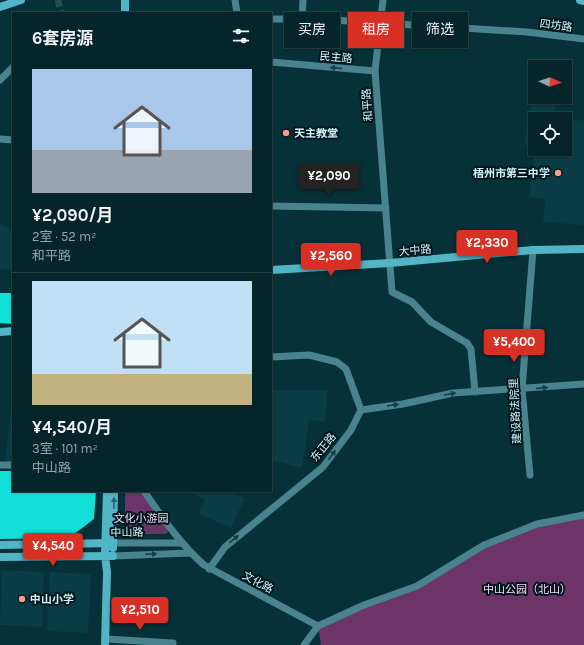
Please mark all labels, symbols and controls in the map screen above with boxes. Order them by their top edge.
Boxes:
chip: 买房 [284,12,340,48]
chip: 租房 [348,12,404,48]
chip: 筛选 [412,12,468,48]
street label: 四坊路 [539,17,573,34]
icon: filters [230,25,252,47]
text: 6套房源 [32,28,93,48]
street label: 民主路 [319,50,353,65]
north arrow [528,60,572,104]
map controls [528,60,572,156]
one-way arrow [330,65,342,71]
street label: 和平路 [360,88,375,122]
icon: home [106,95,178,167]
button: locate [528,112,572,156]
place label: 天主教堂 [294,127,338,140]
marker: 天主教堂 [281,128,291,138]
pin: ¥2,090 [296,163,362,197]
place label: 梧州市第三中学 [473,167,550,180]
text: ¥2,090 [307,168,351,183]
marker: 梧州市第三中学 [553,168,563,178]
text: ¥2,090/月 [32,205,113,225]
text: 2室 · 52 m² [32,229,96,244]
pin: ¥2,330 [454,230,520,264]
text: ¥2,330 [465,235,509,250]
pin: ¥2,560 [298,243,364,277]
street label: 大中路 [398,243,432,258]
text: 和平路 [32,248,71,263]
text: ¥2,560 [310,248,352,263]
icon: home [106,307,178,379]
pin: ¥5,400 [481,329,547,363]
text: ¥5,400 [493,334,535,349]
street label: 建设路法院里 [507,378,524,444]
one-way arrow [536,384,548,391]
one-way arrow [443,391,456,397]
one-way arrow [387,402,399,408]
text: ¥4,540/月 [32,417,112,437]
street label: 东正路 [308,430,339,464]
text: 3室 · 101 m² [32,441,98,456]
one-way arrow [328,449,337,460]
text: 中山路 [32,460,71,475]
one-way arrow [111,496,117,509]
park label: 文化小游园 [114,512,169,525]
street label: 中山路 [110,526,144,539]
pin: ¥4,540 [20,533,86,567]
one-way arrow [229,535,240,544]
text: ¥4,540 [32,538,74,553]
one-way arrow [145,551,157,558]
street label: 文化路 [240,569,275,596]
park label: 中山公园（北山） [483,583,571,596]
place label: 中山小学 [30,593,74,606]
marker: 中山小学 [17,594,27,604]
pin: ¥2,510 [107,597,173,631]
text: ¥2,510 [120,602,160,617]

